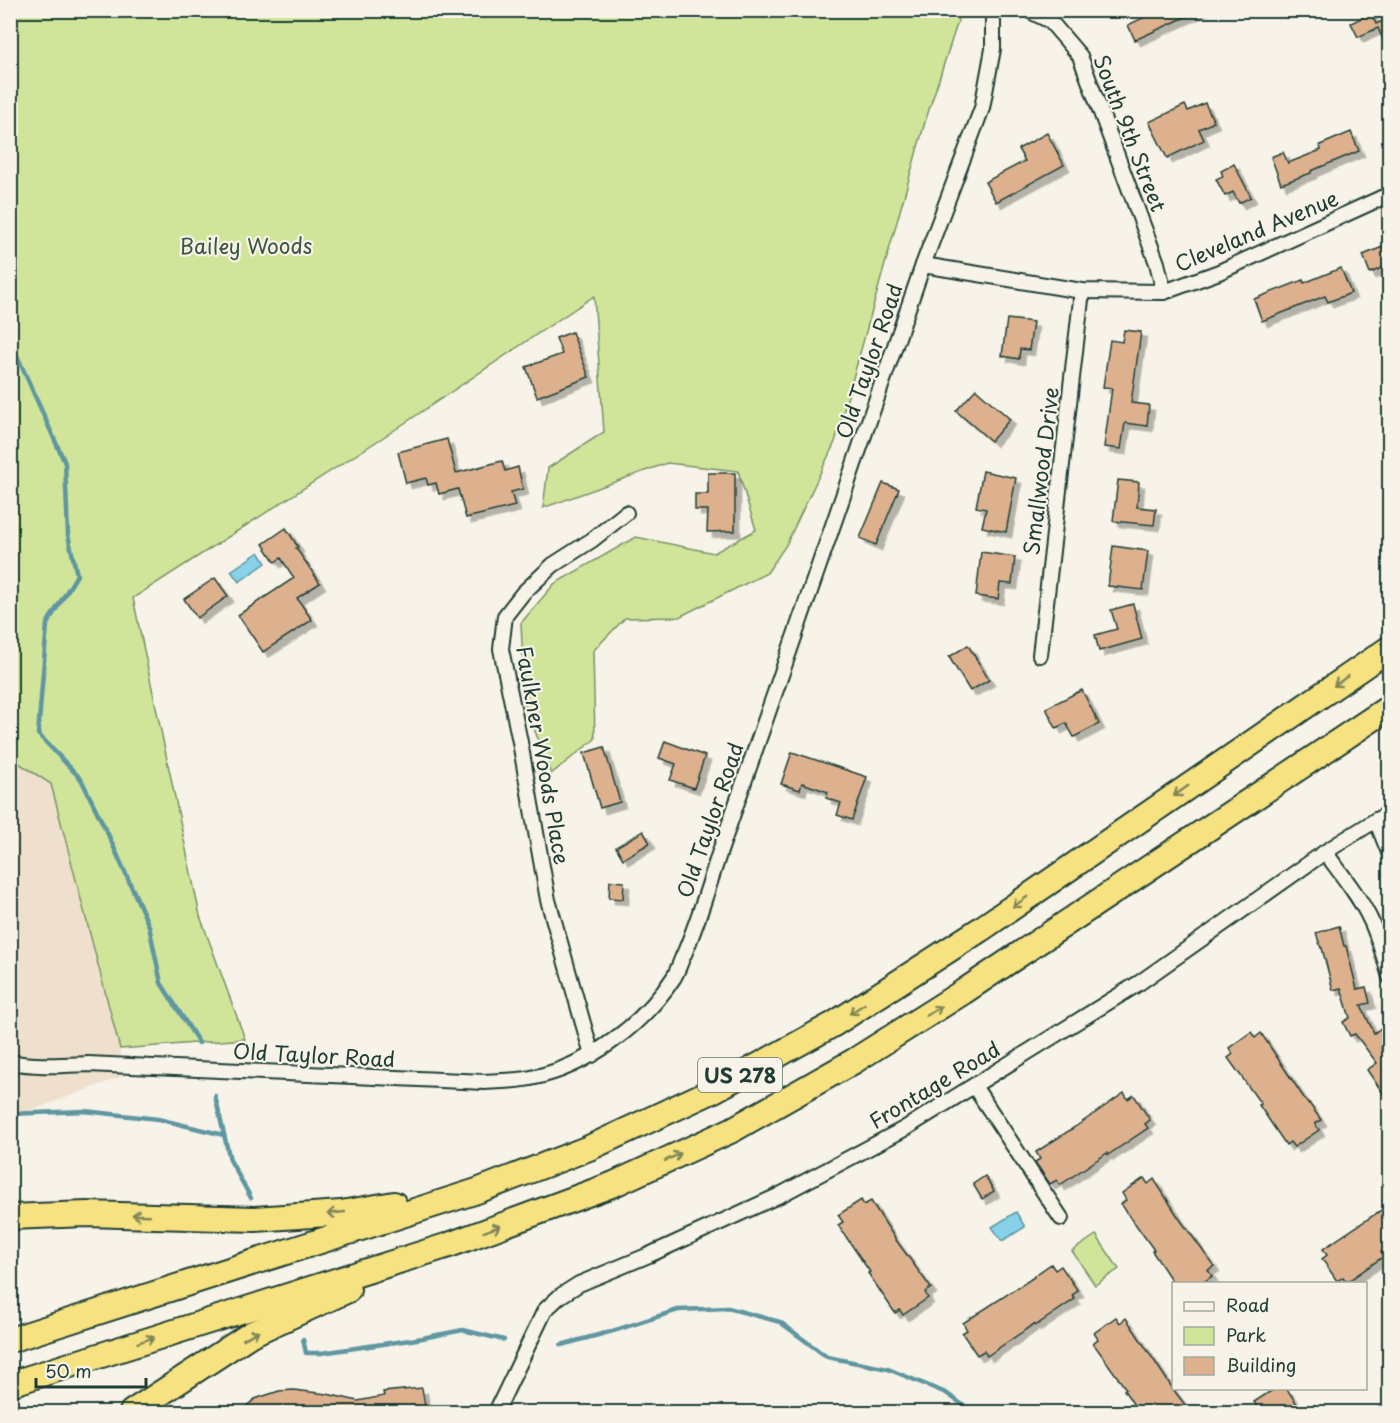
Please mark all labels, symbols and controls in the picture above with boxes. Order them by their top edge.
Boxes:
street label: South 9th Street [1086,50,1176,216]
street label: Cleveland Avenue [1169,181,1343,279]
park label: Bailey Woods [180,229,312,261]
street label: Old Taylor Road [826,279,910,443]
street label: Smallwood Drive [1014,385,1066,557]
street label: Faulkner Woods Place [509,643,579,867]
one-way arrow [1334,675,1350,687]
street label: Old Taylor Road [667,738,751,902]
one-way arrow [1172,785,1189,798]
one-way arrow [1012,896,1029,908]
one-way arrow [849,1003,866,1015]
one-way arrow [925,1004,942,1016]
street label: Frontage Road [862,1032,1006,1136]
street label: Old Taylor Road [232,1034,396,1074]
road number: US 278 [698,1058,782,1092]
one-way arrow [663,1151,681,1162]
one-way arrow [326,1208,346,1219]
one-way arrow [132,1209,152,1221]
one-way arrow [482,1223,501,1234]
legend [1172,1282,1367,1390]
text: Road [1226,1291,1270,1318]
text: Park [1226,1321,1266,1348]
one-way arrow [242,1329,259,1341]
one-way arrow [136,1334,155,1345]
scale bar [36,1351,146,1389]
text: Building [1226,1351,1296,1378]
text: 50 m [45,1357,92,1384]

